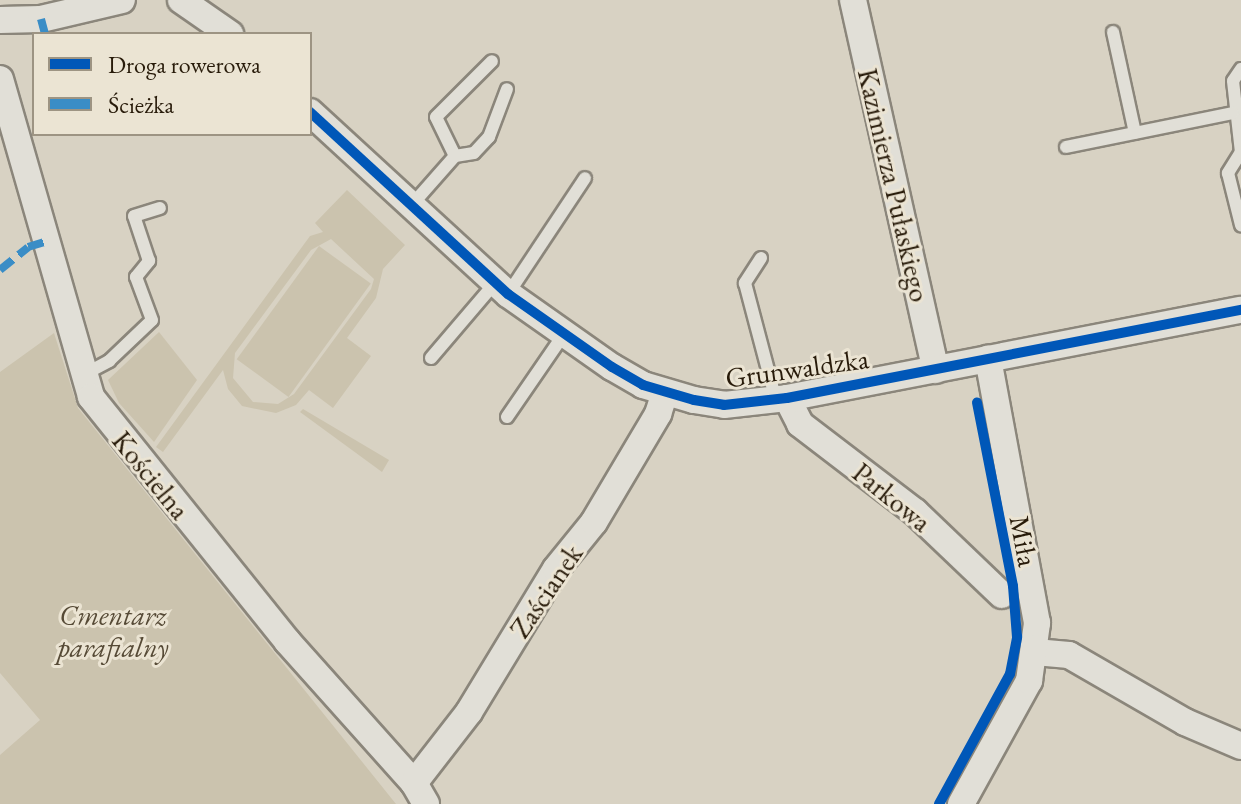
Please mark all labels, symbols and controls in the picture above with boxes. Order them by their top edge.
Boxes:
legend [32,32,312,136]
text: Droga rowerowa [108,49,261,80]
street label: Kazimierza Pułaskiego [851,65,937,305]
text: Ścieżka [108,89,174,120]
street label: Grunwaldzka [723,341,871,395]
street label: Kościelna [105,424,197,526]
street label: Parkowa [846,455,938,539]
street label: Miła [1003,513,1045,569]
street label: Zaścianek [503,538,589,644]
park label: Cmentarz parafialny [57,598,169,664]

